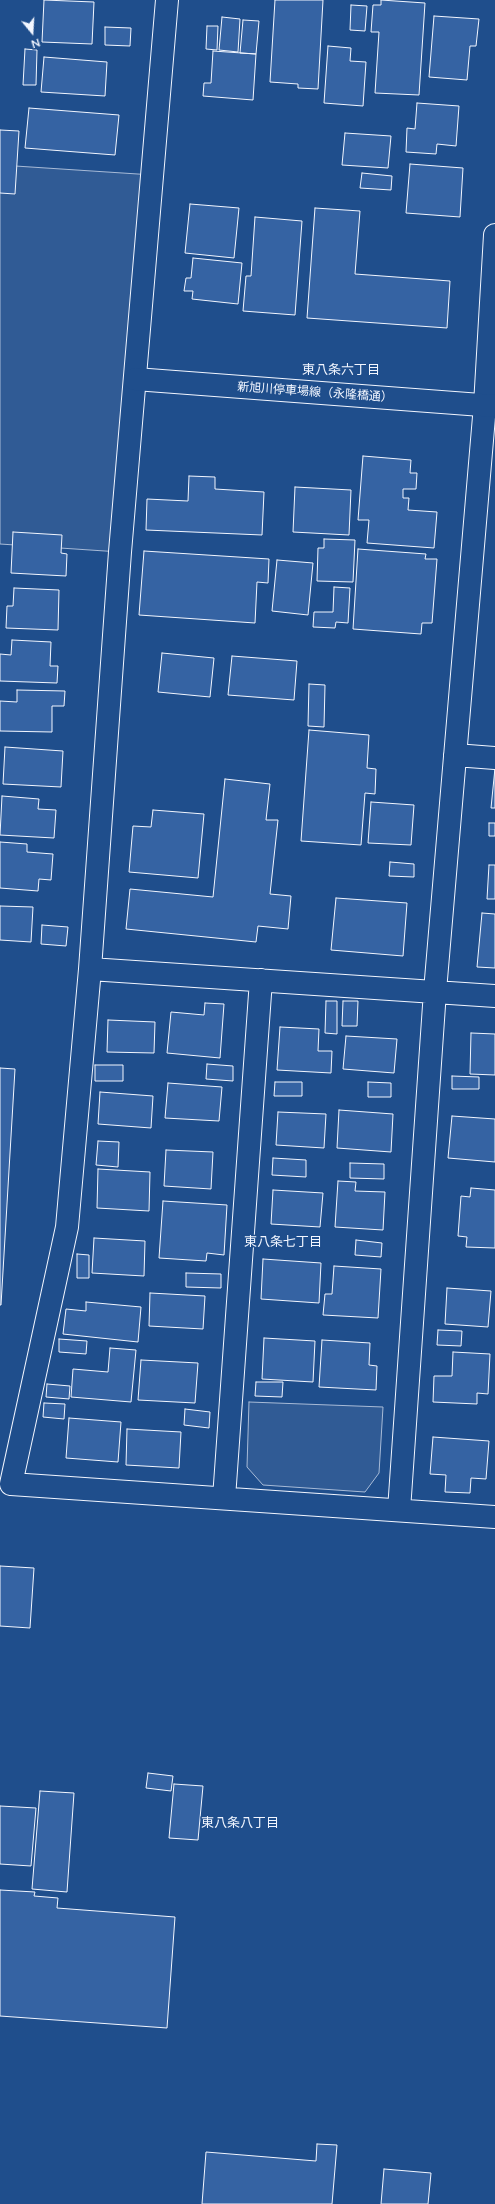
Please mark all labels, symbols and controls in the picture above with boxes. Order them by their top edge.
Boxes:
north arrow [12,12,52,52]
text: N [30,36,42,51]
district label: 東八条六丁目 [302,362,380,378]
street label: 新旭川停車場線（永隆橋通） [237,379,393,405]
district label: 東八条七丁目 [244,1234,322,1250]
district label: 東八条八丁目 [201,1815,279,1831]

